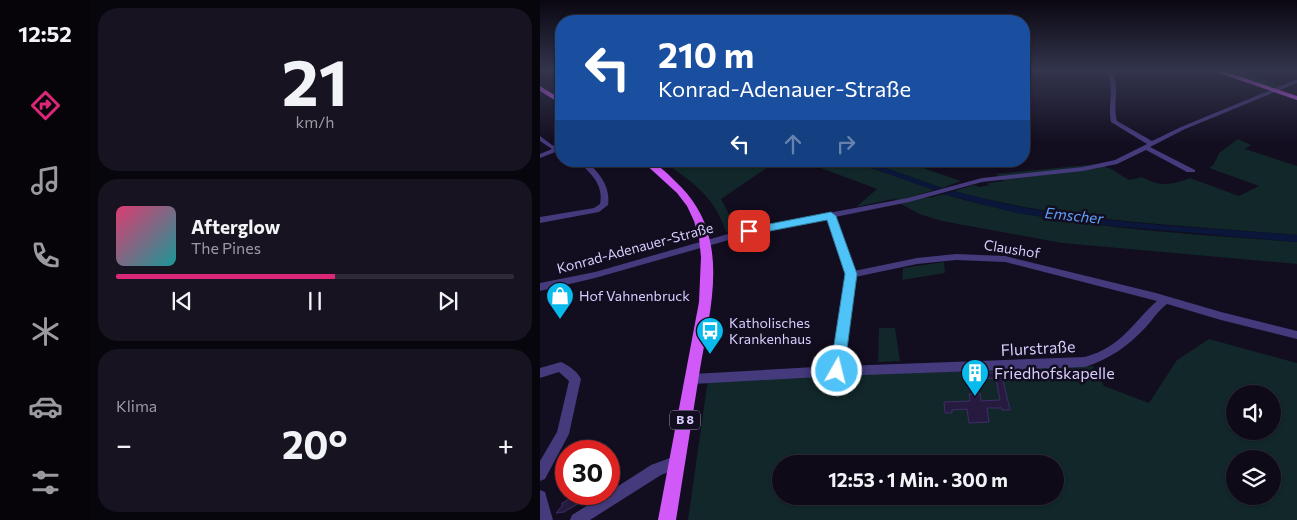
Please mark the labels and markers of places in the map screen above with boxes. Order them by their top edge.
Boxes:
pin [728,210,770,252]
shop icon: Hof Vahnenbruck [545,281,575,320]
place label: Hof Vahnenbruck [579,287,690,304]
place label: Katholisches Krankenhaus [729,314,811,347]
bus stop icon: Katholisches Krankenhaus [695,316,725,355]
building icon: Friedhofskapelle [960,358,990,397]
place label: Friedhofskapelle [994,363,1115,382]

